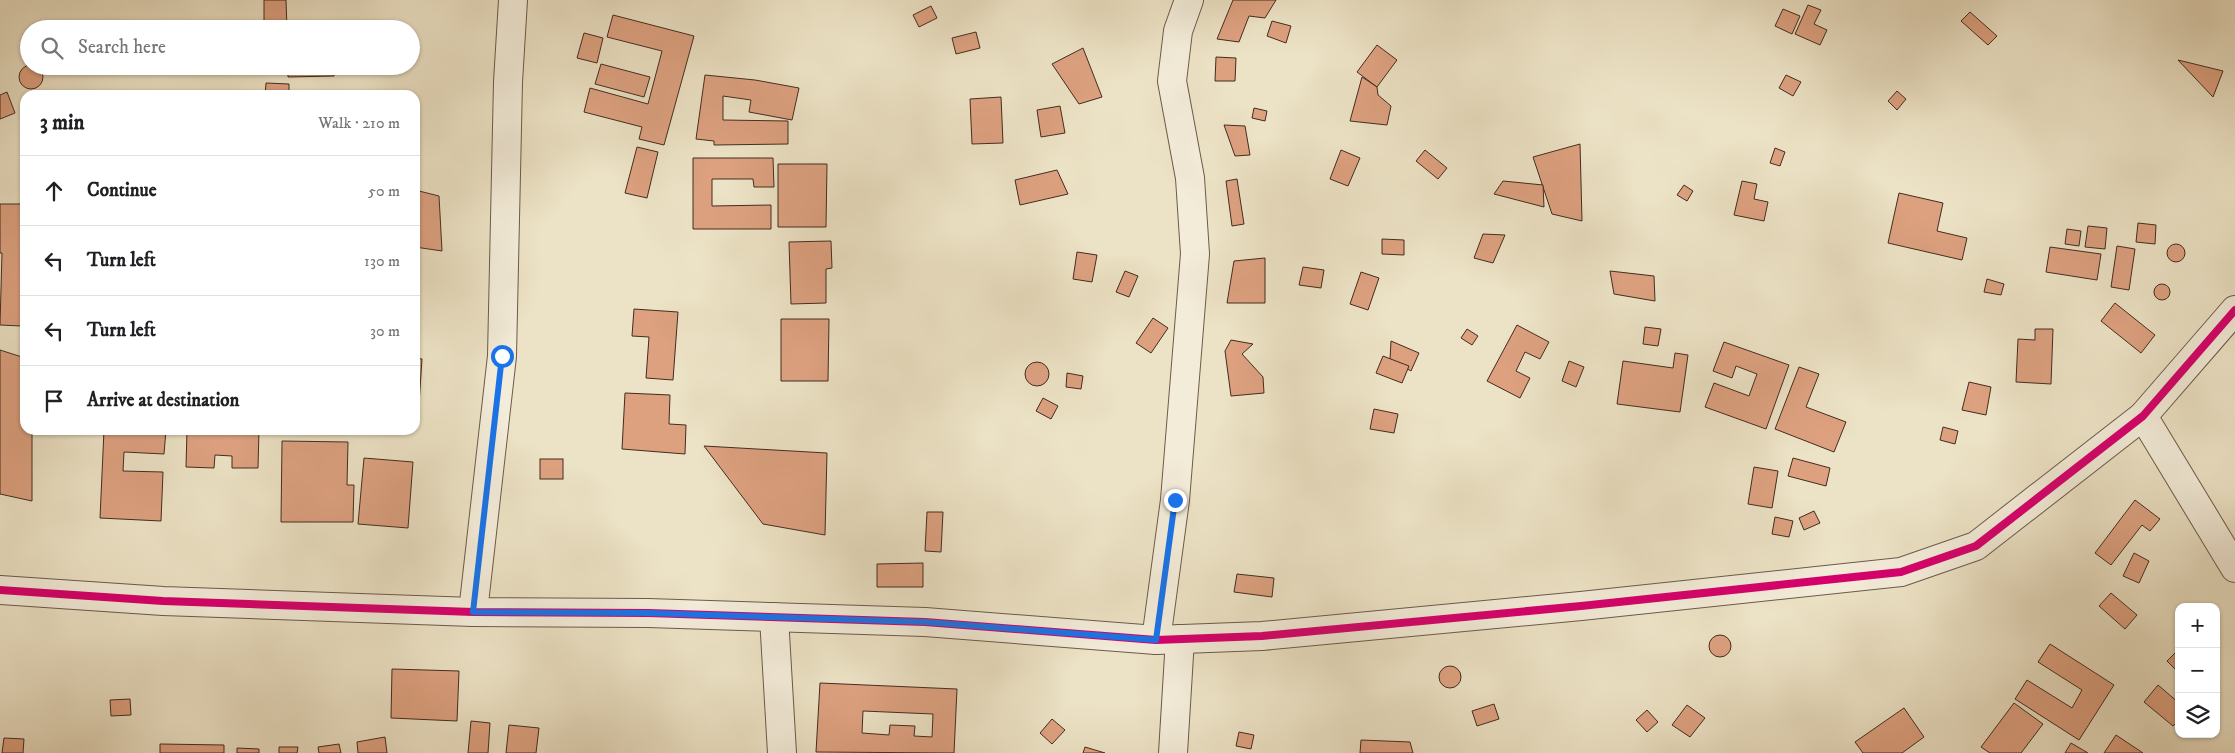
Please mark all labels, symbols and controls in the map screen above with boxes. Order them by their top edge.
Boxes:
search box [20,20,420,75]
icon: search [38,34,66,62]
text: Search here [78,36,166,59]
text: 3 min [40,110,85,136]
text: Walk · 210 m [318,113,400,133]
icon: ahead [40,177,68,205]
text: Continue [87,179,157,202]
text: 50 m [368,181,400,201]
icon: left [40,247,68,275]
text: Turn left [87,249,156,272]
text: 130 m [364,251,400,271]
icon: left [40,317,68,345]
text: Turn left [87,319,156,342]
text: 30 m [370,321,400,341]
route start [491,345,514,368]
icon: arrive [40,387,68,415]
text: Arrive at destination [87,389,239,412]
route end [1164,489,1187,512]
map controls [2175,603,2220,738]
button: + [2175,603,2220,648]
button: − [2175,648,2220,693]
button: layers [2175,693,2220,738]

